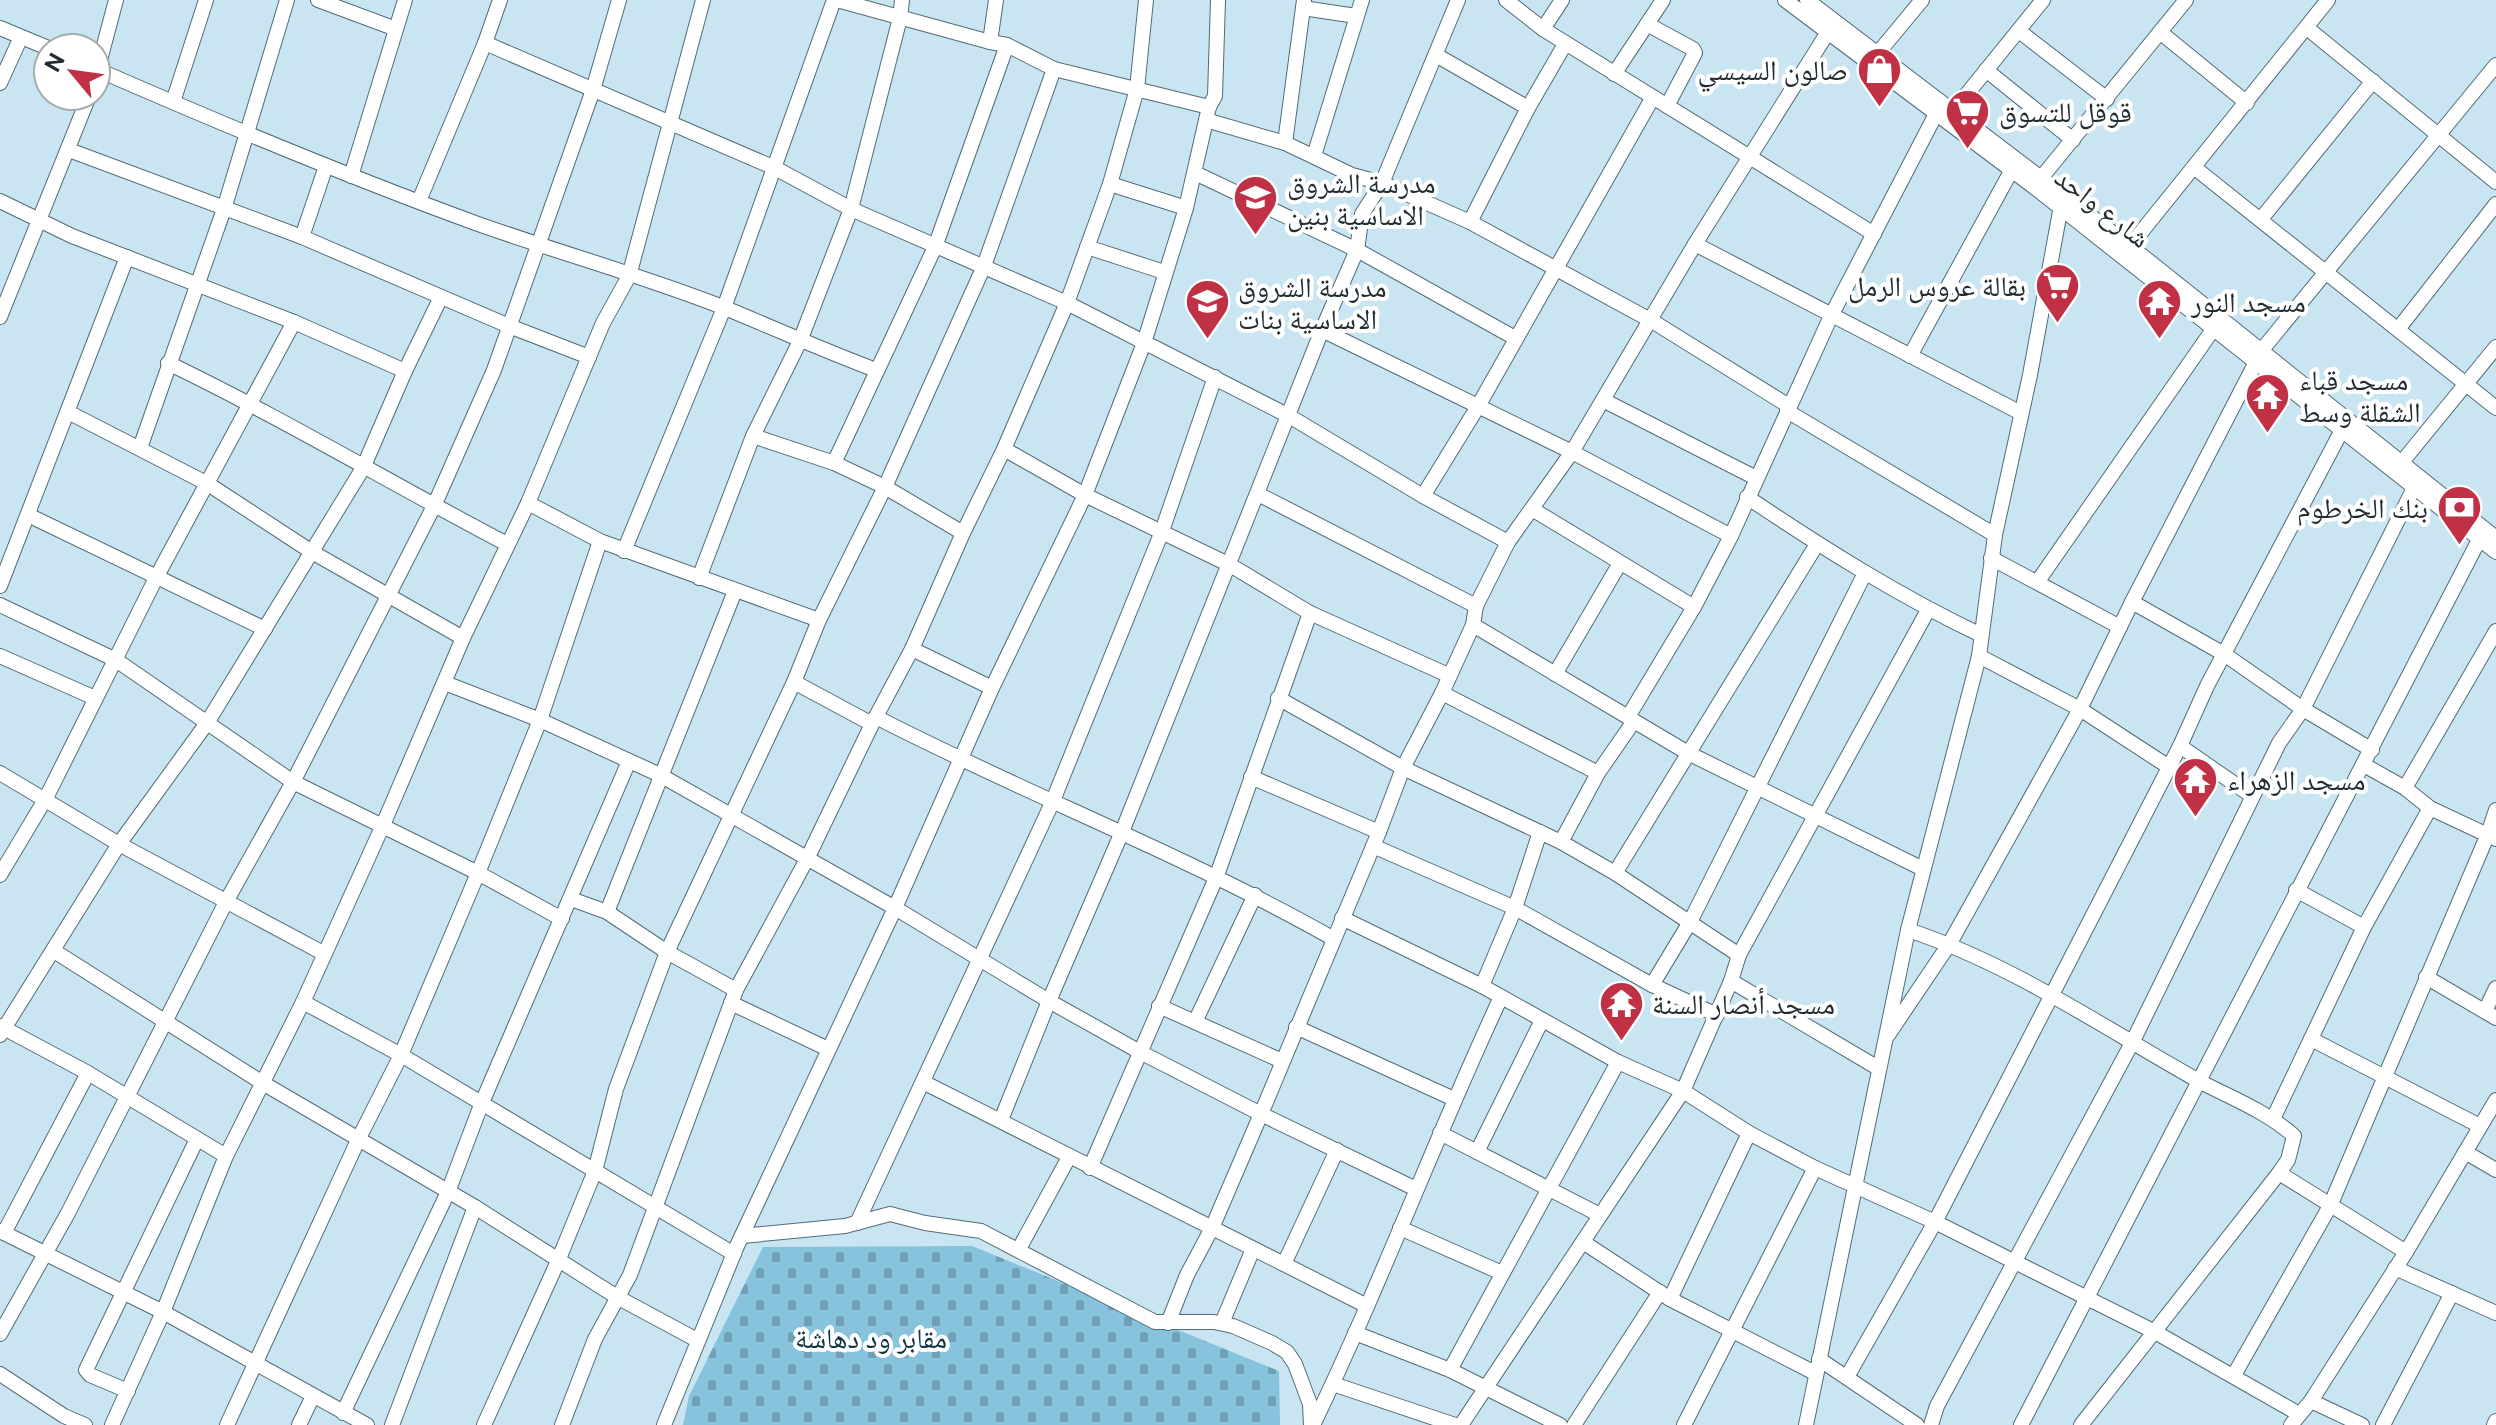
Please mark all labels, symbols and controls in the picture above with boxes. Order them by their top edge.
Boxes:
north arrow [32,32,112,112]
shop icon: صالون السيسي [1855,45,1903,108]
text: N [39,48,70,76]
place label: صالون السيسي [1698,53,1848,93]
supermarket icon: قوقل للتسوق [1944,87,1992,150]
place label: قوقل للتسوق [1999,95,2132,130]
street label: شارع واحد [2048,160,2157,256]
place label: مدرسة الشروق الاساسية بنين [1287,166,1435,233]
school or university icon: مدرسة الشروق الاساسية بنين [1232,174,1280,237]
supermarket icon: بقالة عروس الرمل [2033,261,2081,324]
place label: بقالة عروس الرمل [1848,269,2026,304]
place label: مدرسة الشروق الاساسية بنات [1238,270,1386,335]
temple icon: مسجد النور [2136,277,2184,340]
school or university icon: مدرسة الشروق الاساسية بنات [1183,278,1231,341]
place label: مسجد النور [2190,285,2306,318]
place label: مسجد قباء الشقلة وسط [2299,363,2421,428]
temple icon: مسجد قباء الشقلة وسط [2244,371,2292,434]
bank icon: بنك الخرطوم [2435,483,2483,546]
place label: بنك الخرطوم [2297,491,2428,527]
temple icon: مسجد الزهراء [2172,755,2220,818]
place label: مسجد الزهراء [2227,763,2365,796]
temple icon: مسجد أنصار السنة [1597,979,1645,1042]
place label: مسجد أنصار السنة [1652,987,1835,1020]
park label: مقابر ود دهاشة [795,1321,947,1354]

